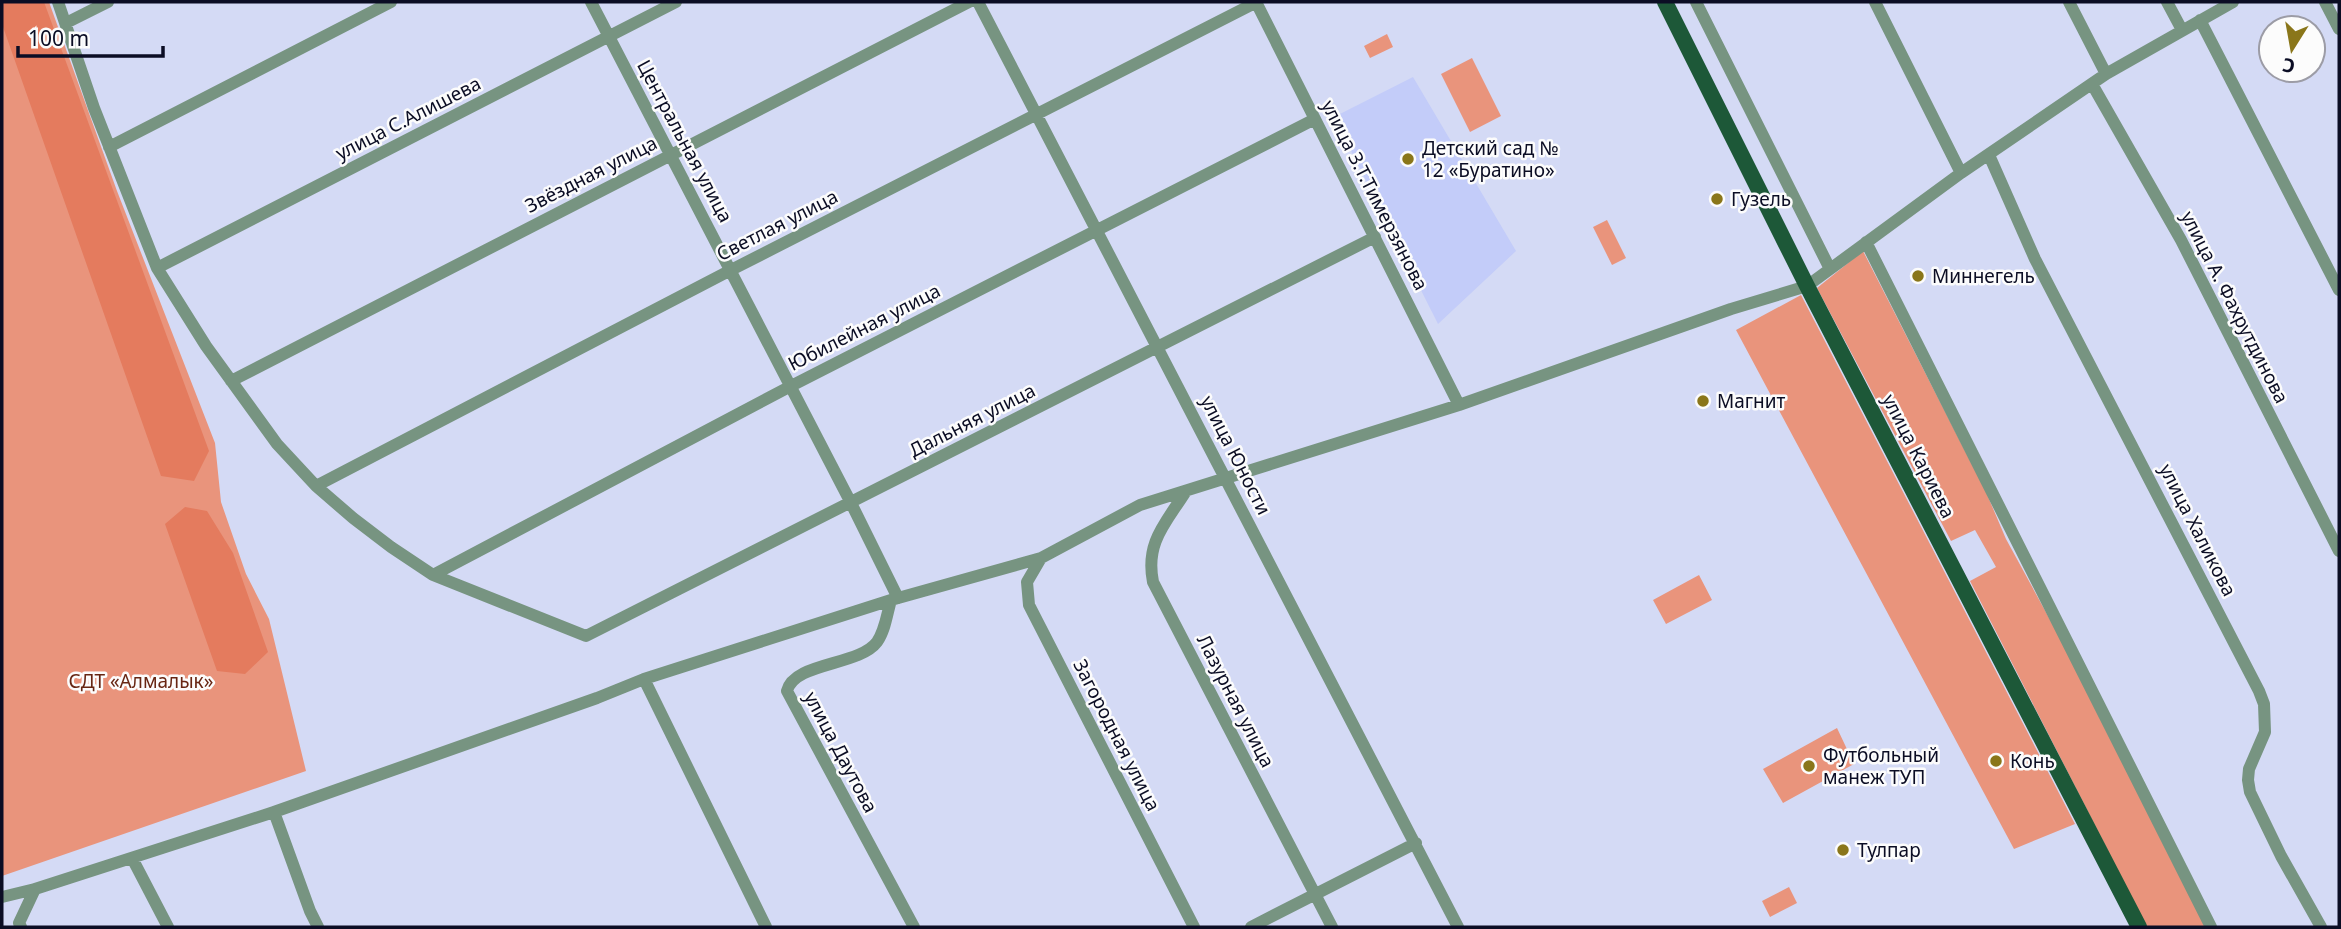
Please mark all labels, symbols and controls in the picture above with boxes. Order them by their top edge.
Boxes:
scale bar [18,14,163,58]
north arrow [2257,14,2327,84]
text: 100 m [28,24,89,52]
text: С [2280,52,2297,80]
street label: Центральная улица [631,55,739,227]
street label: улица С.Алишева [331,70,485,166]
street label: улица З.Т.Тимерзянова [1316,95,1434,295]
street label: Звёздная улица [521,130,661,218]
place label: Детский сад № 12 «Буратино» [1422,135,1559,183]
marker: Детский сад № 12 «Буратино» [1400,151,1416,167]
street label: Светлая улица [712,183,842,267]
place label: Гузель [1731,186,1791,212]
marker: Гузель [1709,191,1725,207]
street label: улица А. Фахрутдинова [2175,206,2295,408]
place label: Миннегель [1932,263,2035,289]
marker: Миннегель [1910,268,1926,284]
street label: Юбилейная улица [783,277,945,377]
street label: Дальняя улица [904,377,1040,463]
place label: Магнит [1717,388,1786,414]
street label: улица Кариева [1877,389,1961,523]
street label: улица Юности [1195,391,1277,519]
marker: Магнит [1695,393,1711,409]
street label: улица Халикова [2153,459,2243,601]
street label: Лазурная улица [1191,630,1281,772]
street label: Загородная улица [1067,655,1167,815]
park label: СДТ «Алмалык» [69,668,213,694]
street label: улица Даутова [798,687,884,817]
place label: Футбольный манеж ТУП [1823,742,1939,790]
place label: Конь [2010,748,2055,774]
marker: Конь [1988,753,2004,769]
marker: Футбольный манеж ТУП [1801,758,1817,774]
place label: Тулпар [1857,837,1921,863]
marker: Тулпар [1835,842,1851,858]

